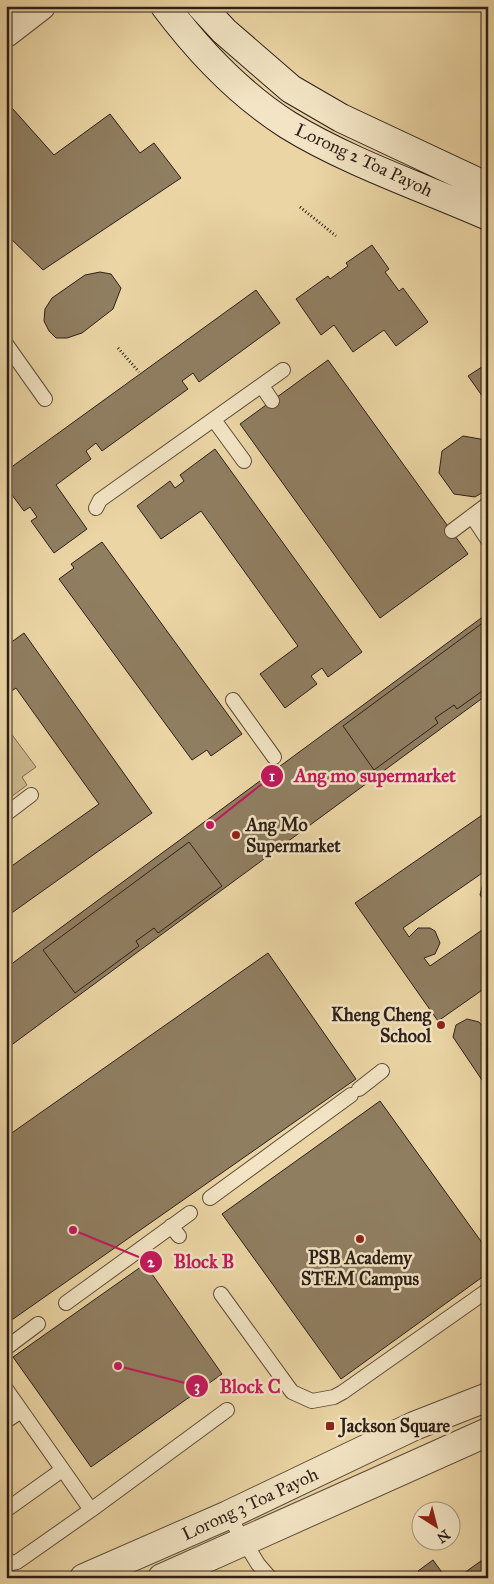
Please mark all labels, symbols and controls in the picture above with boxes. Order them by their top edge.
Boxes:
street label: Lorong 2 Toa Payoh [291,118,436,202]
callout: Ang mo supermarket [259,759,466,793]
text: Ang mo supermarket [292,764,456,788]
text: 1 [269,767,275,785]
place label: Ang Mo Supermarket [245,814,341,858]
marker: Ang Mo Supermarket [230,829,242,841]
place label: Kheng Cheng School [331,1004,432,1047]
marker: Kheng Cheng School [435,1019,447,1031]
marker: PSB Academy STEM Campus [354,1233,366,1245]
callout: Block B [139,1245,245,1279]
place label: PSB Academy STEM Campus [301,1247,420,1291]
text: Block B [174,1250,234,1273]
text: 2 [147,1253,155,1271]
callout: Block C [185,1369,291,1403]
text: Block C [219,1375,281,1398]
text: 3 [194,1377,200,1396]
place label: Jackson Square [338,1415,451,1438]
marker: Jackson Square [324,1420,336,1432]
street label: Lorong 3 Toa Payoh [178,1463,322,1546]
north arrow [412,1502,462,1552]
text: N [433,1526,453,1547]

